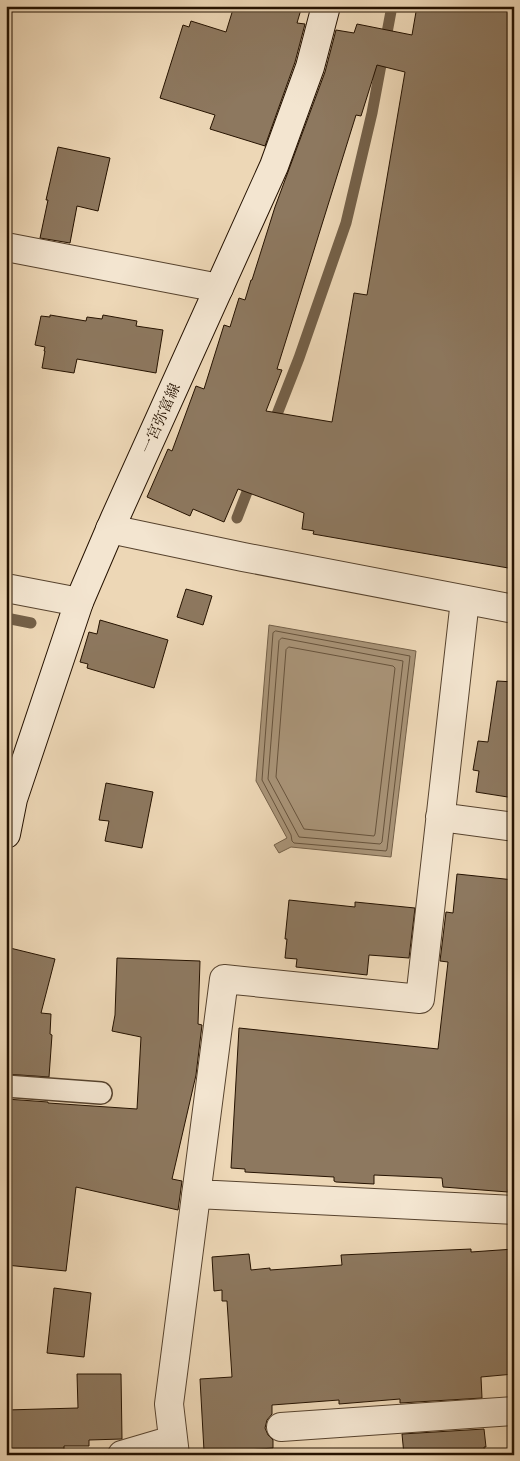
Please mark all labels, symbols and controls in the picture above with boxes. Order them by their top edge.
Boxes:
street label: 一宮弥富線 [135,379,185,457]

